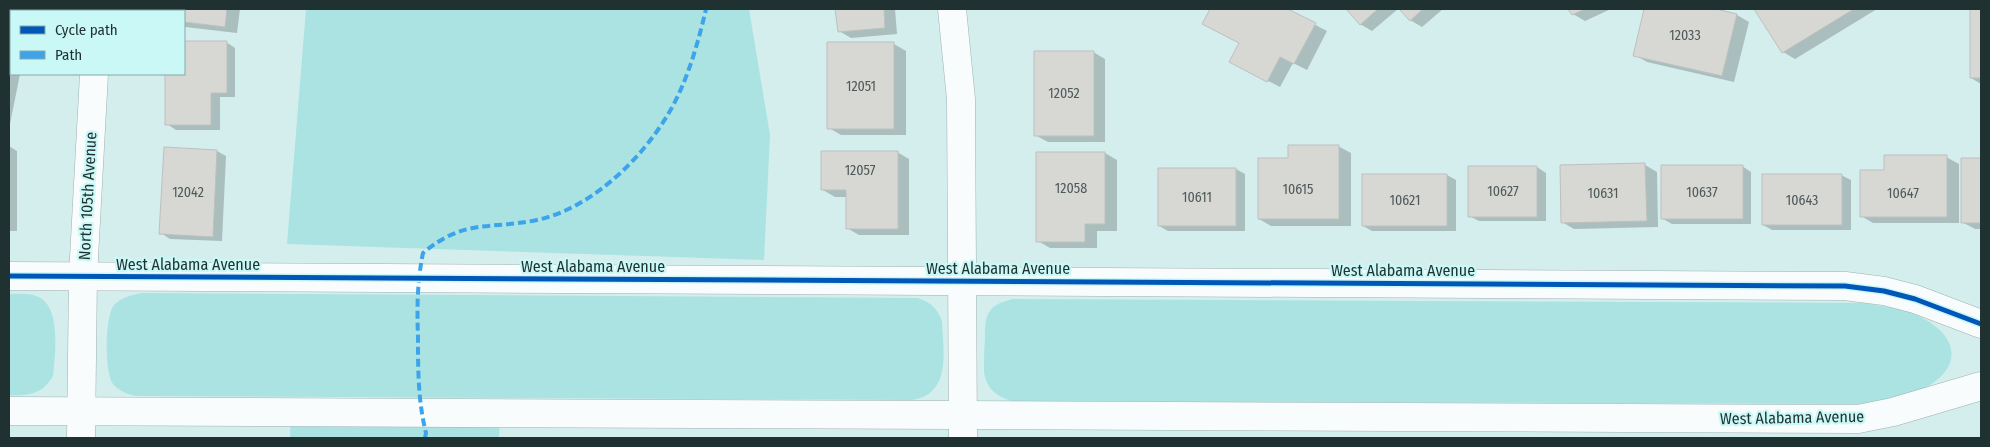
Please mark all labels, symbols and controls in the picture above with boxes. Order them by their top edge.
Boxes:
legend [10,10,185,75]
text: Cycle path [55,21,118,39]
house number: 12033 [1669,27,1701,44]
text: Path [55,46,82,64]
house number: 12051 [846,78,876,95]
house number: 12052 [1048,85,1080,102]
street label: North 105th Avenue [75,131,100,261]
house number: 12057 [845,162,876,179]
house number: 12058 [1055,180,1087,197]
house number: 10615 [1283,181,1313,198]
house number: 10627 [1487,183,1519,200]
house number: 12042 [172,184,204,201]
house number: 10637 [1686,184,1718,201]
house number: 10631 [1587,185,1619,202]
house number: 10647 [1887,185,1919,202]
house number: 10611 [1182,189,1212,206]
house number: 10621 [1390,192,1420,209]
house number: 10643 [1786,192,1818,209]
street label: West Alabama Avenue [116,255,260,274]
street label: West Alabama Avenue [521,257,665,276]
street label: West Alabama Avenue [926,259,1070,278]
street label: West Alabama Avenue [1331,261,1475,280]
street label: West Alabama Avenue [1720,407,1864,428]

